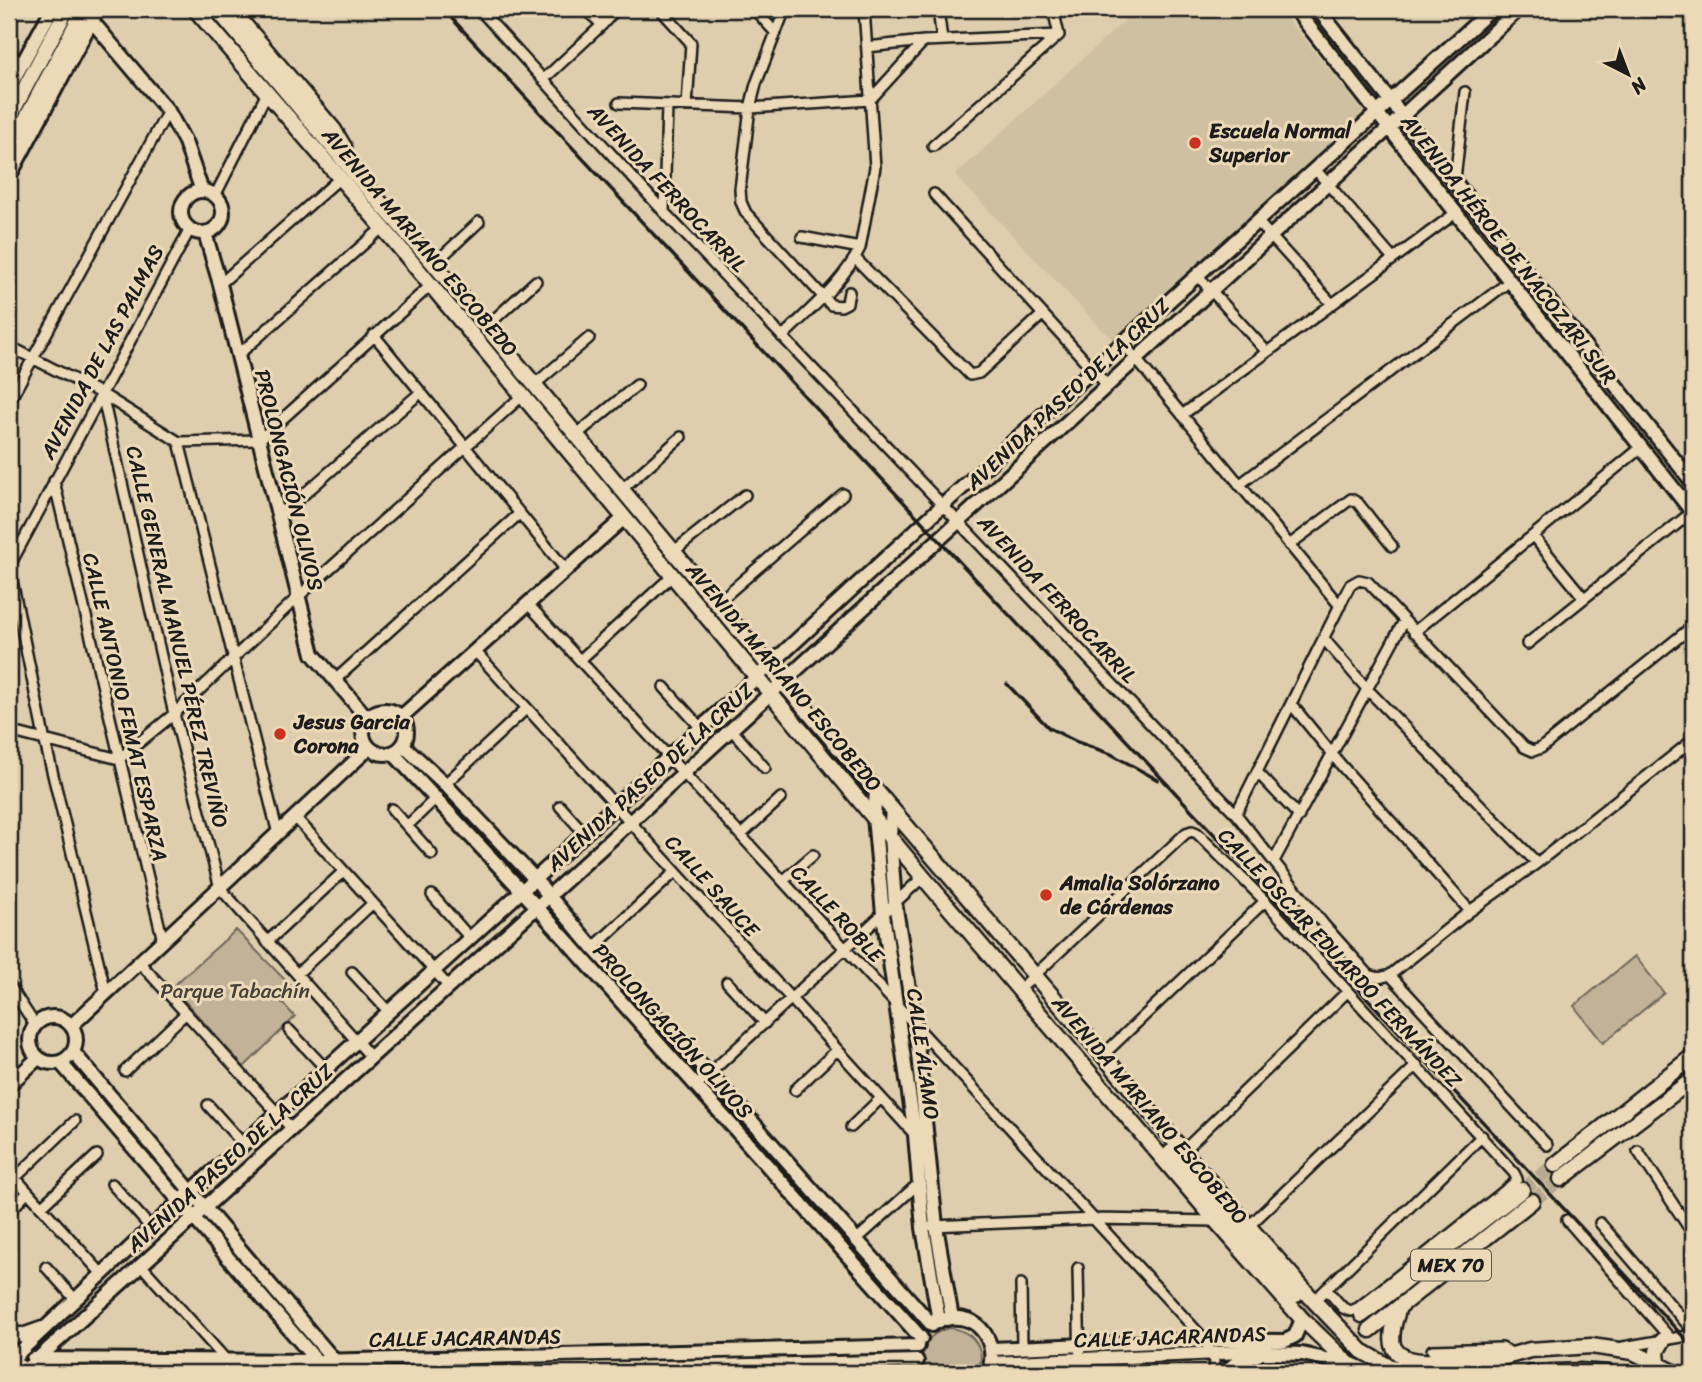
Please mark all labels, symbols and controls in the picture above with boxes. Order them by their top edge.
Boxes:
north arrow [1594,38,1664,108]
text: N [1622,69,1656,103]
street label: AVENIDA FERROCARRIL [577,93,757,282]
street label: AVENIDA HÉROE DE NACOZARI SUR [1390,104,1627,393]
place label: Escuela Normal Superior [1208,112,1352,174]
street label: AVENIDA MARIANO ESCOBEDO [311,117,528,366]
marker: Escuela Normal Superior [1187,135,1203,151]
street label: AVENIDA DE LAS PALMAS [29,238,175,467]
street label: AVENIDA PASEO DE LA CRUZ [956,288,1180,501]
street label: PROLONGACIÓN OLIVOS [243,365,335,595]
street label: CALLE GENERAL MANUEL PÉREZ TREVIÑO [114,442,240,832]
street label: AVENIDA FERROCARRIL [967,504,1147,693]
street label: CALLE ANTONIO FEMAT ESPARZA [71,549,179,865]
street label: AVENIDA MARIANO ESCOBEDO [675,552,892,801]
street label: AVENIDA PASEO DE LA CRUZ [536,672,763,882]
place label: Jesus Garcia Corona [293,703,411,765]
marker: Jesus Garcia Corona [272,726,288,742]
street label: CALLE OSCAR EDUARDO FERNÁNDEZ [1208,819,1472,1097]
street label: CALLE SAUCE [655,825,770,948]
street label: CALLE ROBLE [781,855,894,973]
place label: Amalia Solórzano de Cárdenas [1059,864,1220,926]
marker: Amalia Solórzano de Cárdenas [1038,887,1054,903]
street label: PROLONGACIÓN OLIVOS [583,934,763,1128]
park label: Parque Tabachín [160,972,310,1010]
street label: AVENIDA MARIANO ESCOBEDO [1041,985,1258,1234]
street label: CALLE ÁLAMO [895,986,951,1122]
street label: AVENIDA PASEO DE LA CRUZ [116,1053,343,1263]
road number: MEX 70 [1411,1250,1491,1280]
street label: CALLE JACARANDAS [1073,1315,1267,1359]
street label: CALLE JACARANDAS [369,1317,561,1359]

